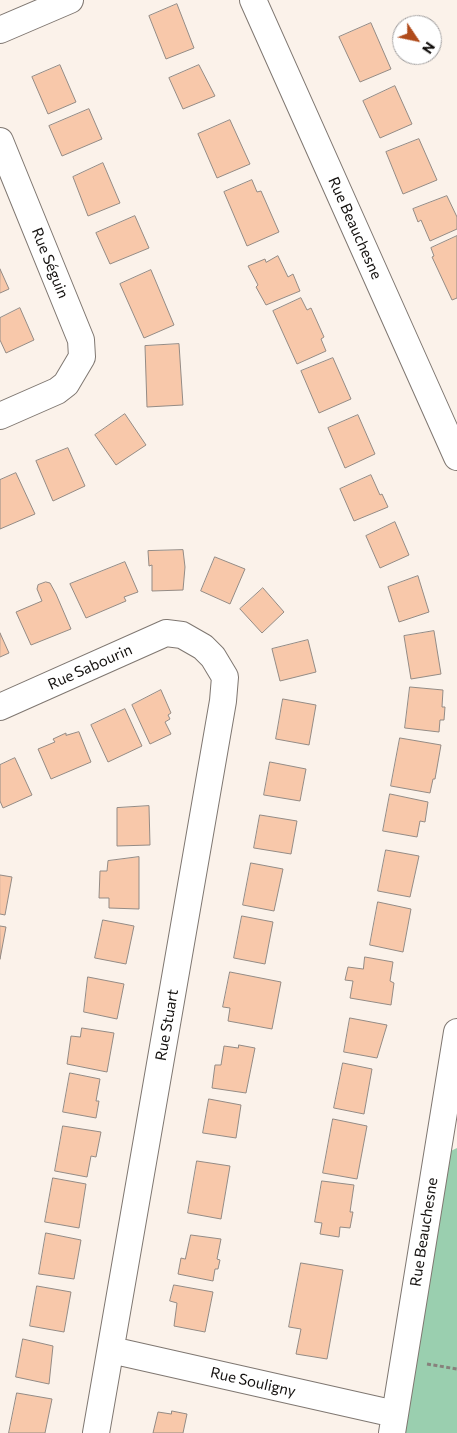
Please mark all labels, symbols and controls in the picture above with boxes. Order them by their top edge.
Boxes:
north arrow [392,15,442,65]
text: N [419,39,439,57]
street label: Rue Beauchesne [324,174,386,282]
street label: Rue Séguin [28,225,72,301]
street label: Rue Sabourin [45,640,135,694]
street label: Rue Stuart [152,988,182,1062]
street label: Rue Beauchesne [406,1176,442,1288]
street label: Rue Souligny [208,1363,298,1401]

